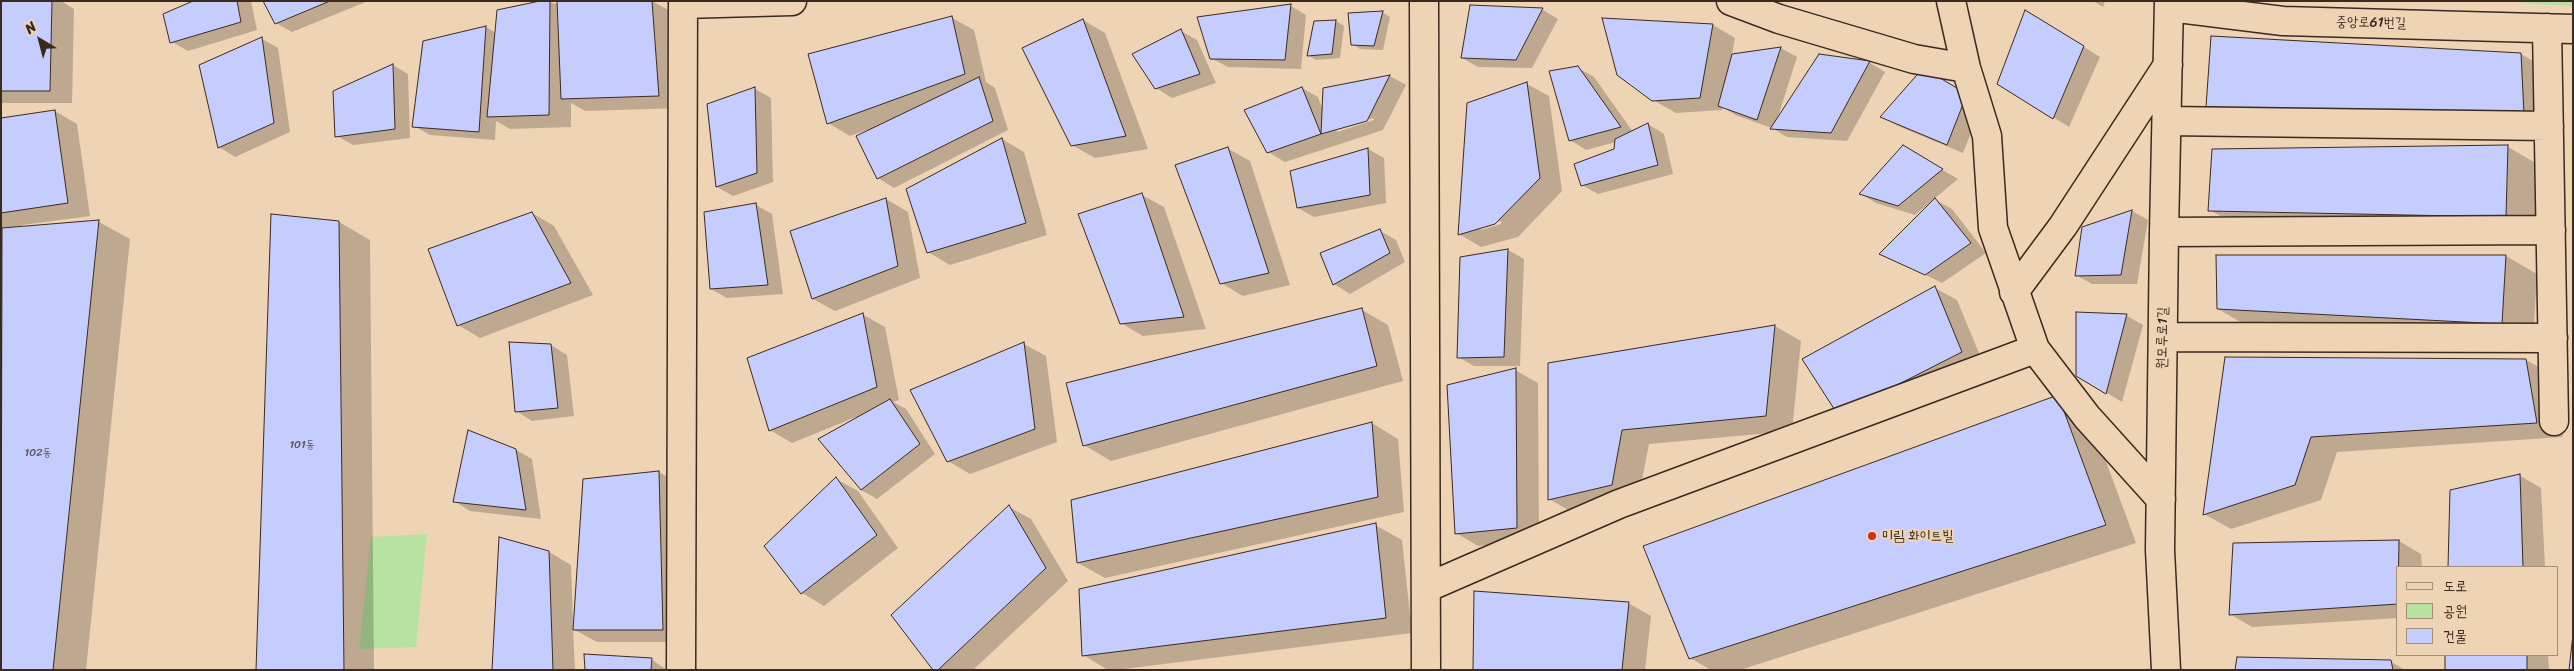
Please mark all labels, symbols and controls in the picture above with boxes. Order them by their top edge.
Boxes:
street label: 중앙로61번길 [2336,14,2406,32]
north arrow [15,15,65,65]
text: N [19,15,42,41]
street label: 원모루로1길 [2154,307,2172,369]
house number: 101동 [289,438,315,452]
house number: 102동 [25,446,51,460]
place label: 미림 화이트빌 [1882,528,1953,544]
marker: 미림 화이트빌 [1866,530,1878,542]
legend [2396,566,2559,656]
text: 도로 [2443,573,2467,599]
text: 공원 [2443,598,2467,624]
text: 건물 [2443,623,2467,649]

